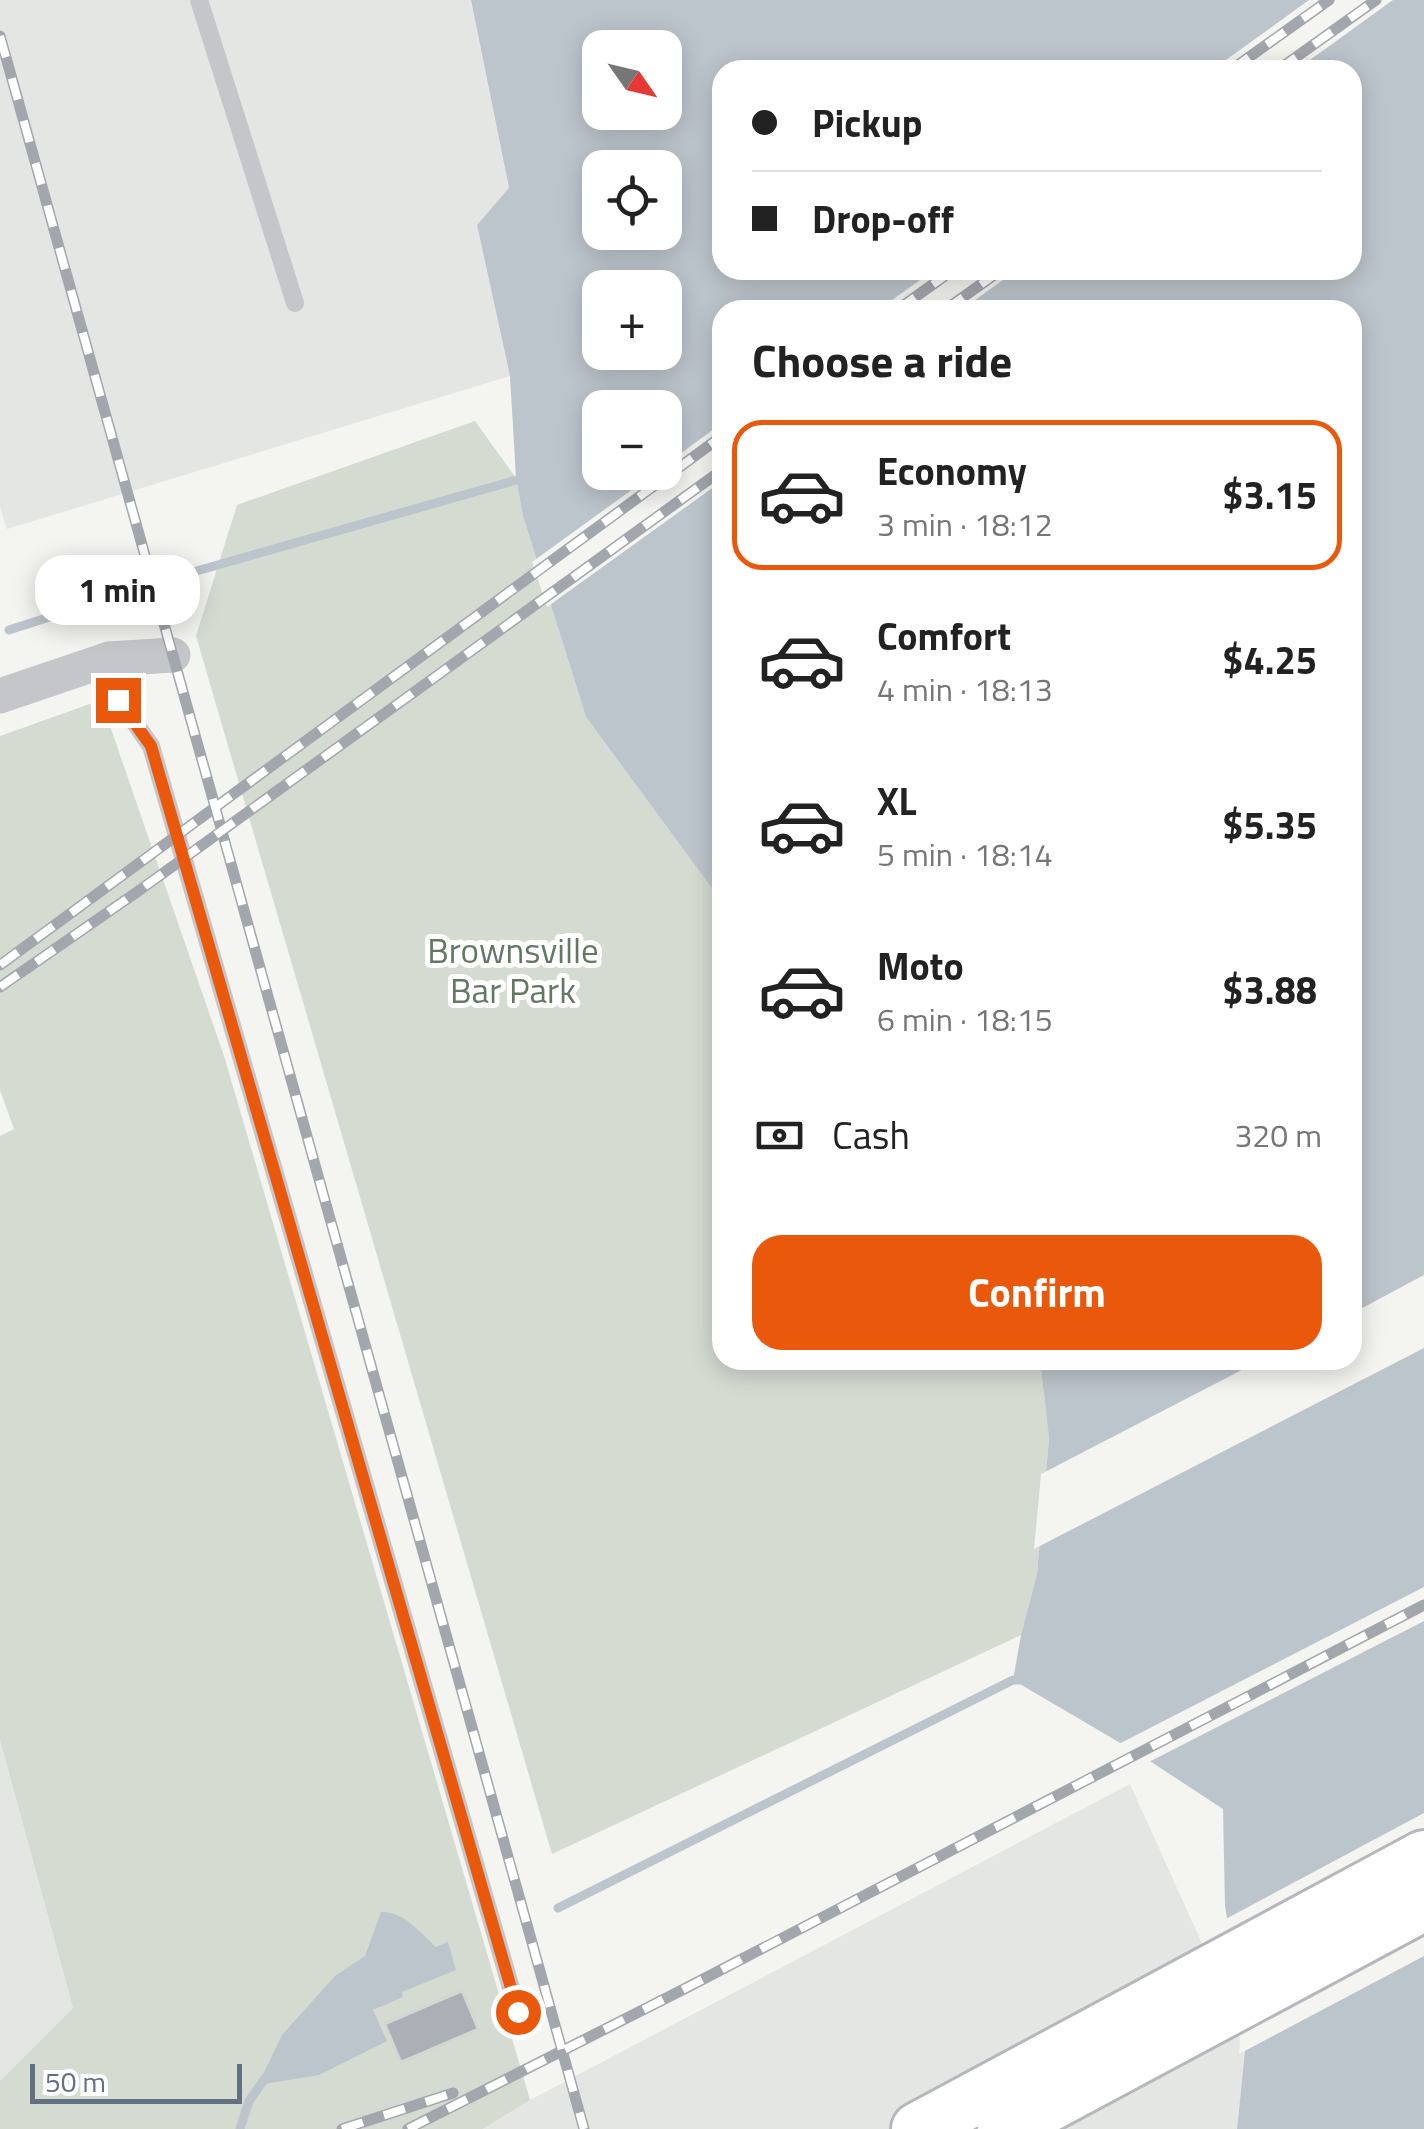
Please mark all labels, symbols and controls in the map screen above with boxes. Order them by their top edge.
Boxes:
north arrow [582,30,682,130]
map controls [582,30,682,490]
text: Pickup [812,94,922,152]
button: locate [582,150,682,250]
text: Drop-off [812,190,954,248]
button: + [582,270,682,370]
text: Choose a ride [752,326,1012,394]
button: − [582,390,682,490]
text: Economy [877,442,1027,500]
icon: car [757,450,847,540]
text: $3.15 [1222,466,1317,524]
text: 3 min · 18:12 [877,500,1053,548]
callout: 1 min [36,555,200,625]
text: 1 min [79,566,156,614]
text: Comfort [877,607,1011,665]
icon: car [757,615,847,705]
text: $4.25 [1222,631,1317,689]
text: 4 min · 18:13 [877,665,1053,713]
route end [96,678,141,723]
text: XL [877,772,917,830]
icon: car [757,780,847,870]
text: $5.35 [1222,796,1317,854]
text: 5 min · 18:14 [877,830,1053,878]
park label: Brownsville Bar Park [427,923,599,1017]
text: Moto [877,937,964,995]
icon: car [757,945,847,1035]
text: $3.88 [1222,961,1317,1019]
text: 6 min · 18:15 [877,995,1053,1043]
text: Cash [832,1106,910,1164]
icon: cash [752,1108,807,1163]
text: 320 m [1234,1111,1322,1159]
button: Confirm [752,1235,1322,1350]
route start [496,1990,541,2035]
scale bar [30,2059,242,2104]
text: 50 m [45,2060,106,2103]

